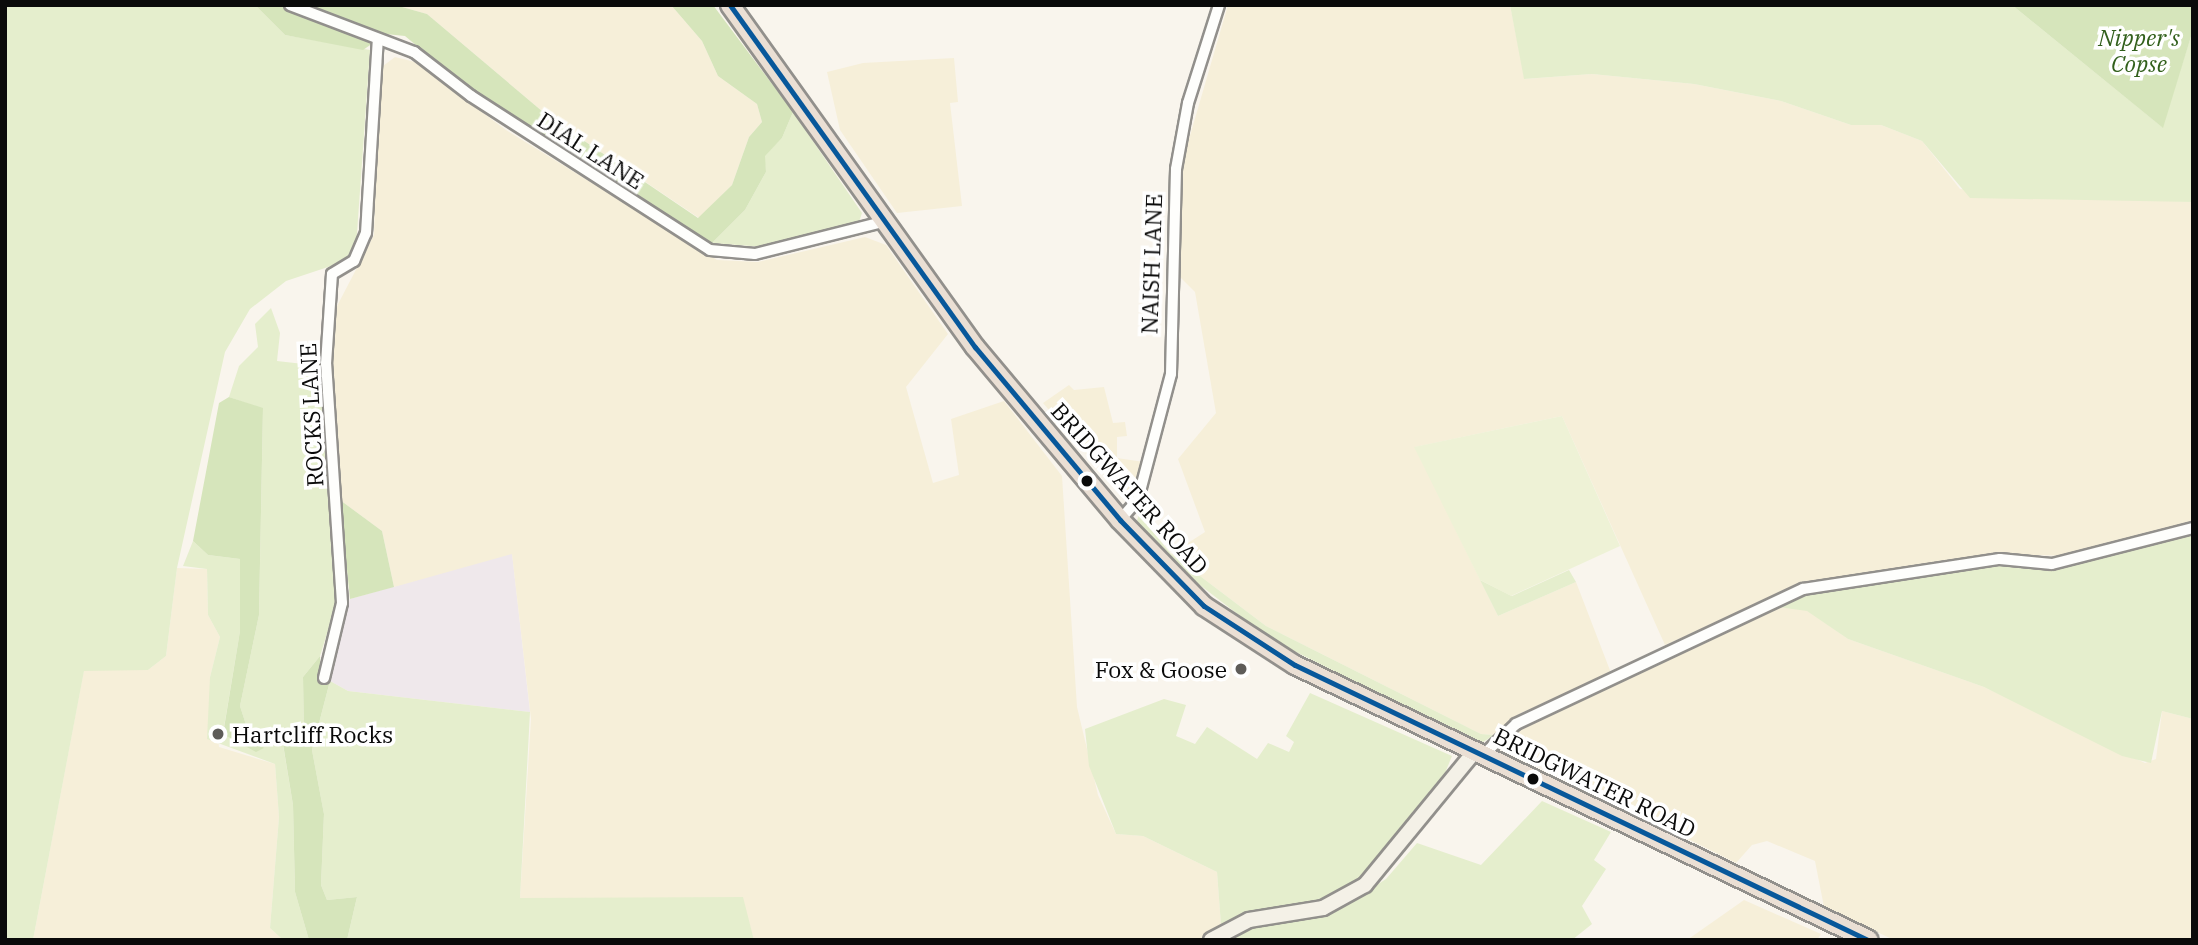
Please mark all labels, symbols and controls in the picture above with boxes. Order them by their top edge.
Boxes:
park label: Nipper's Copse [2098,23,2180,77]
street label: DIAL LANE [533,105,649,195]
street label: NAISH LANE [1135,193,1167,335]
street label: ROCKS LANE [293,342,329,488]
street label: BRIDGWATER ROAD [1046,397,1214,579]
unlabelled marker [1080,474,1094,488]
place label: Fox & Goose [1095,655,1227,683]
marker: Fox & Goose [1233,661,1249,677]
place label: Hartcliff Rocks [232,720,393,748]
street label: BRIDGWATER ROAD [1490,721,1700,843]
marker: Hartcliff Rocks [210,726,226,742]
unlabelled marker [1526,772,1540,786]

